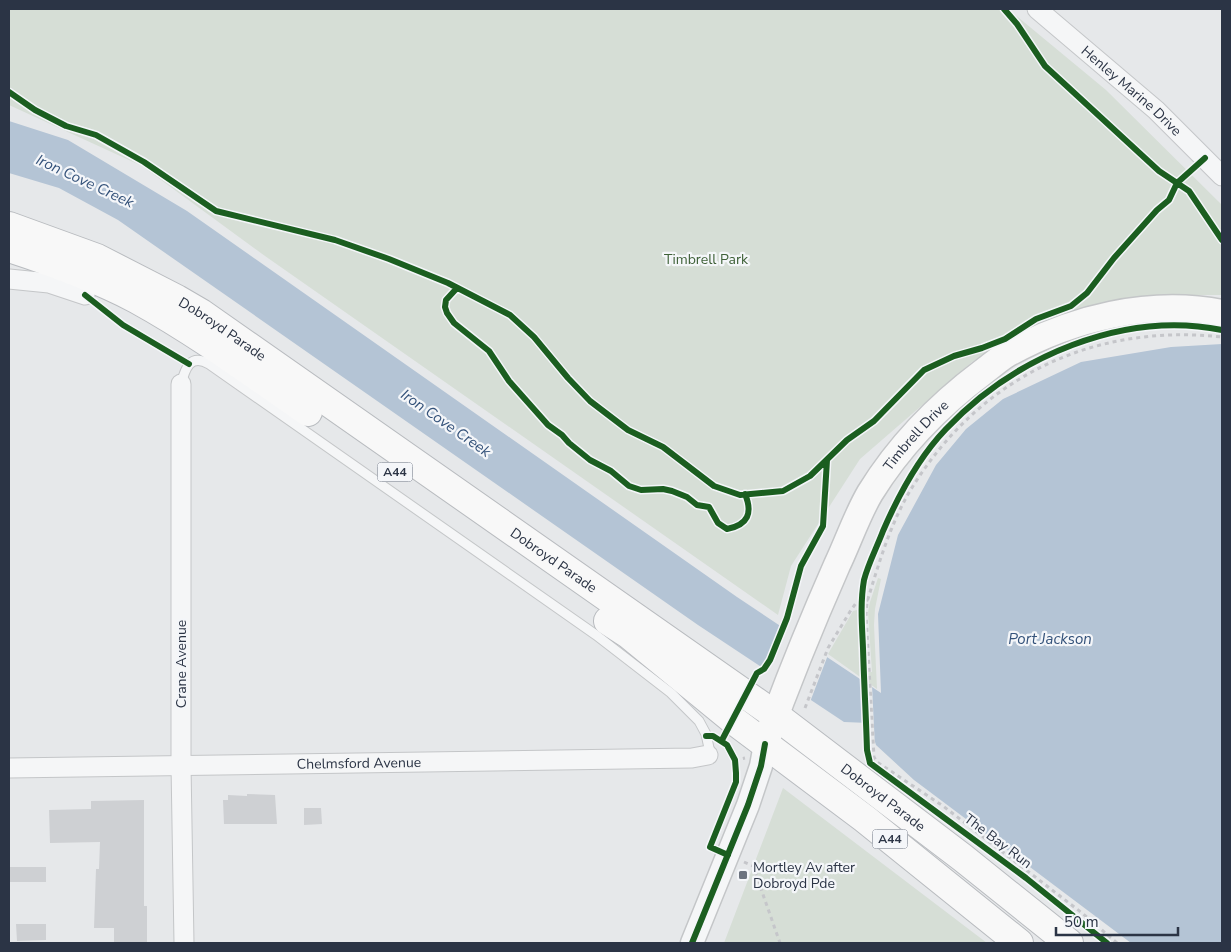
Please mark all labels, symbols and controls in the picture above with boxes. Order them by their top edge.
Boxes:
street label: Henley Marine Drive [1077,41,1186,140]
water label: Iron Cove Creek [33,150,138,213]
park label: Timbrell Park [664,250,749,269]
street label: Dobroyd Parade [175,293,270,365]
water label: Iron Cove Creek [397,384,496,462]
street label: Timbrell Drive [879,396,952,475]
road number: A44 [378,462,412,482]
street label: Dobroyd Parade [507,523,601,597]
street label: Crane Avenue [172,620,191,708]
water label: Port Jackson [1008,629,1092,649]
street label: Chelmsford Avenue [297,752,421,773]
street label: Dobroyd Parade [837,759,929,836]
street label: The Bay Run [960,809,1036,873]
road number: A44 [872,830,908,849]
place label: Mortley Av after Dobroyd Pde [753,858,855,893]
marker: Mortley Av after Dobroyd Pde [737,869,749,881]
scale bar [1056,904,1178,936]
text: 50 m [1064,912,1099,932]

